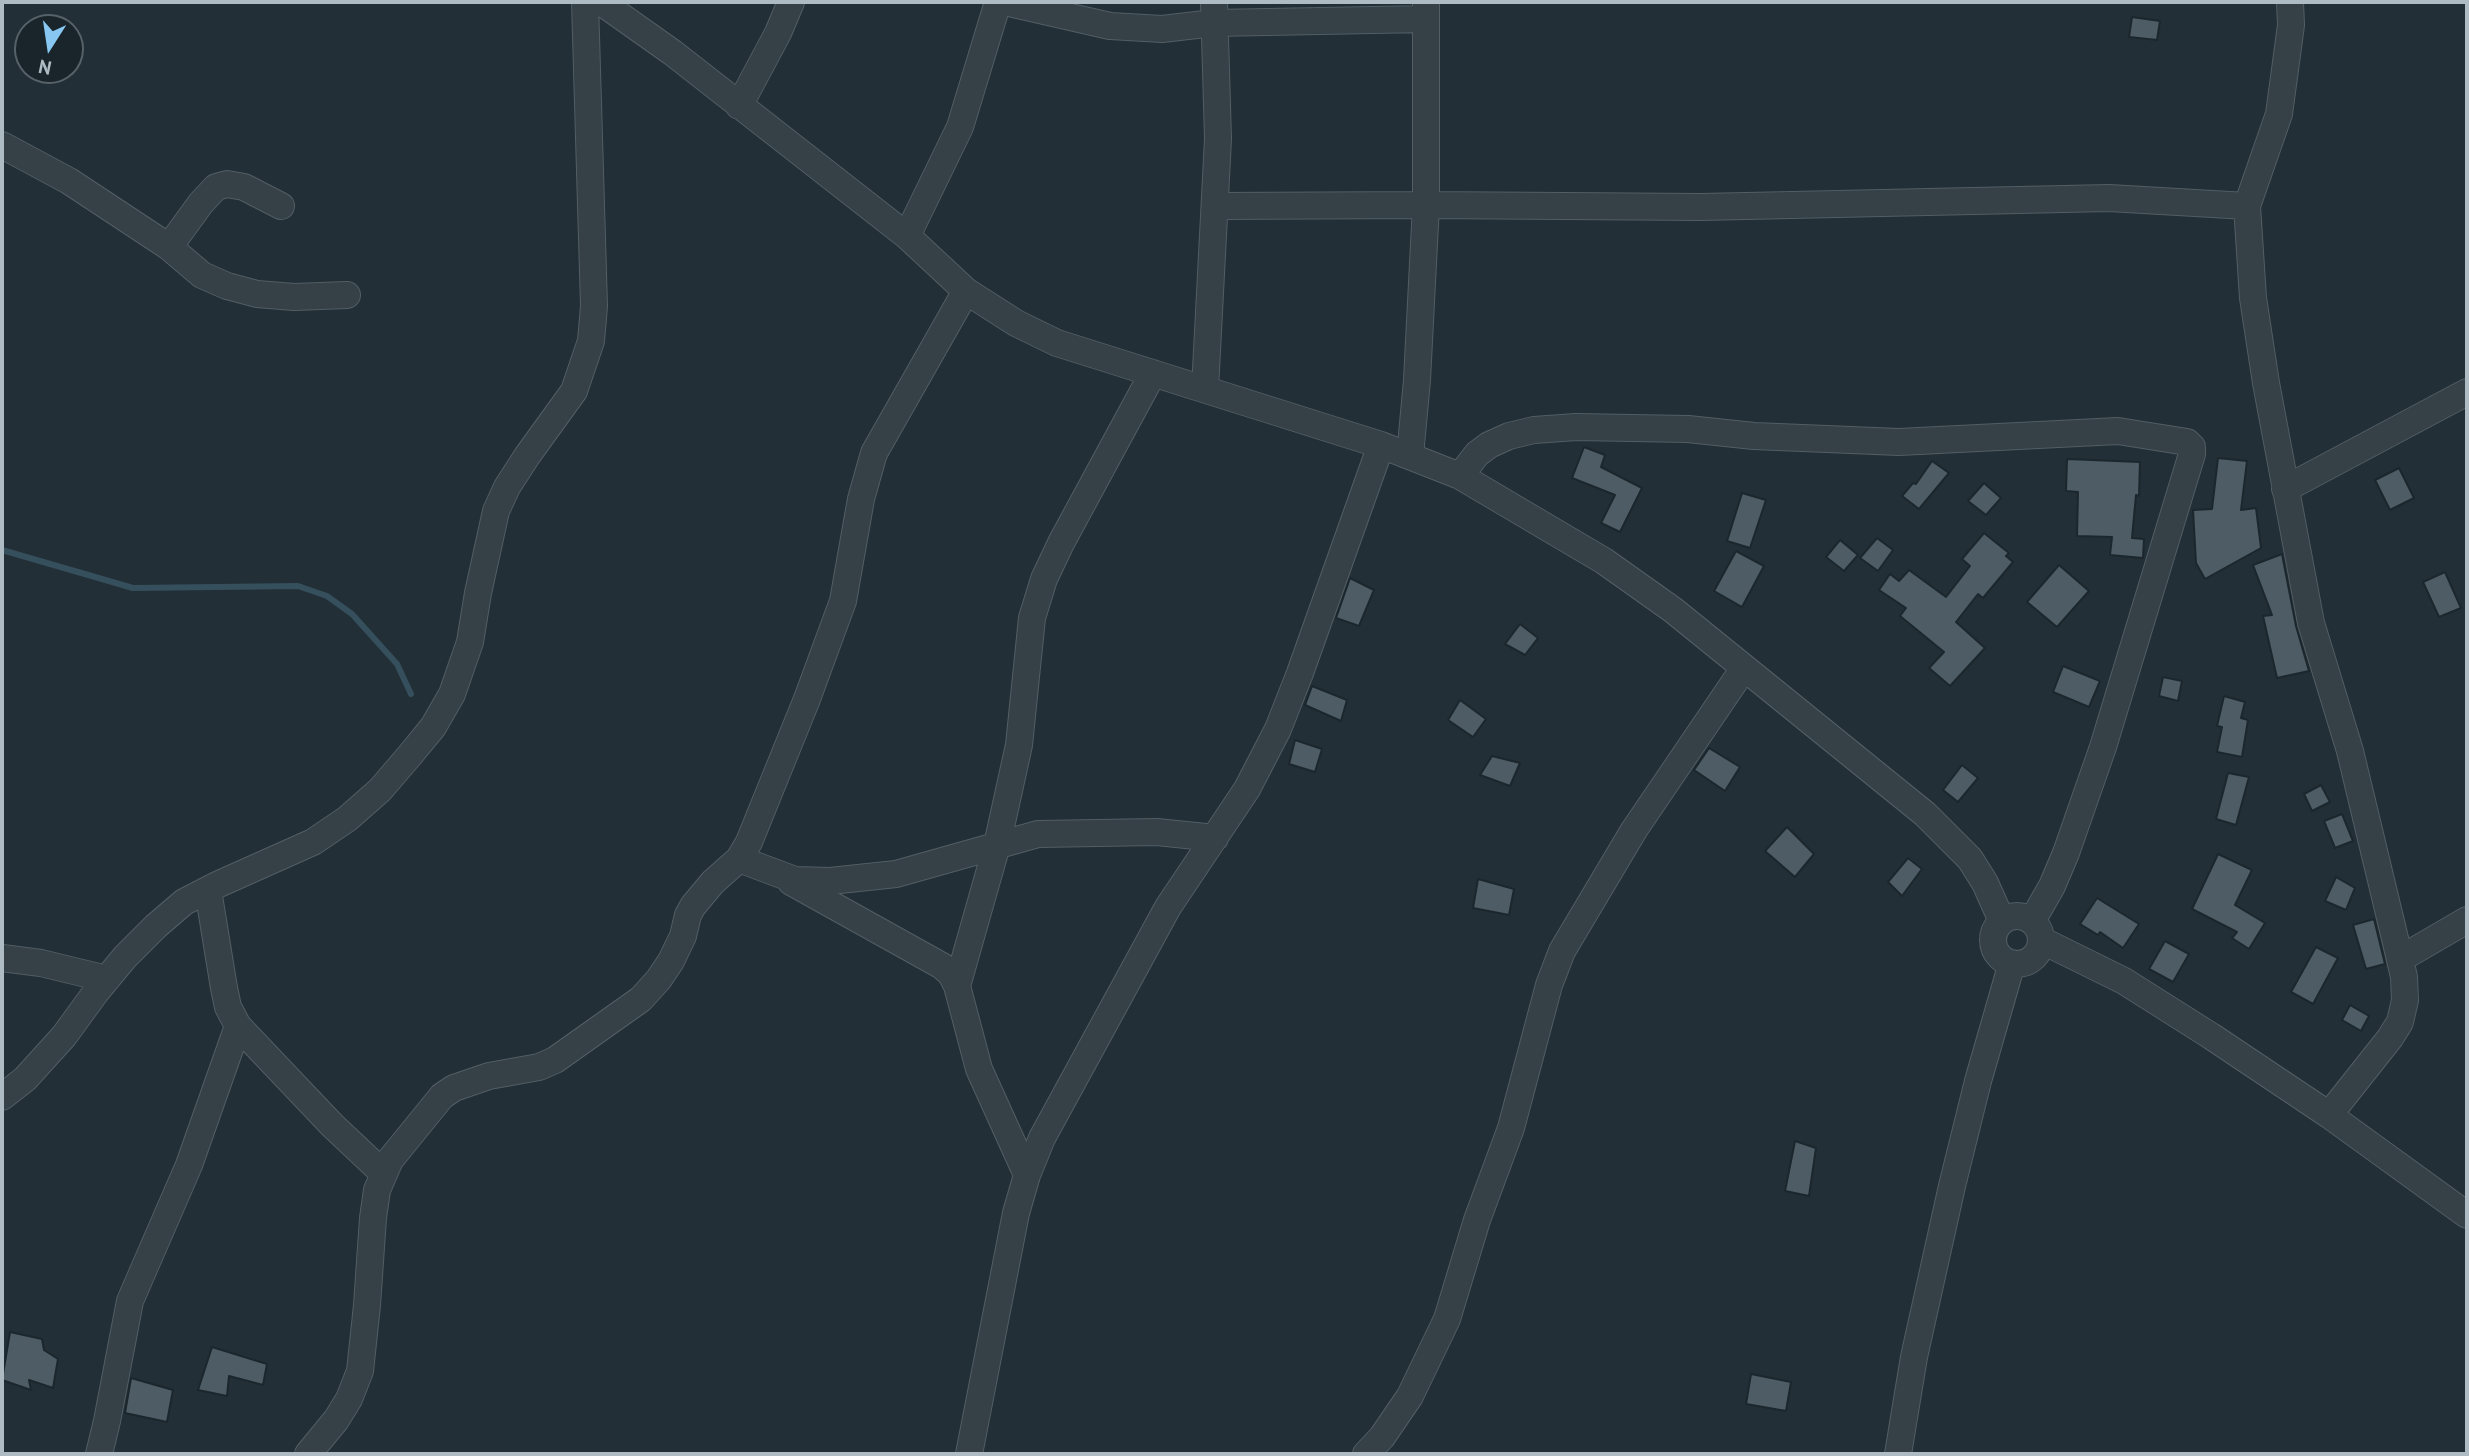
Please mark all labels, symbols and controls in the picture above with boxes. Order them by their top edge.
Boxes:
north arrow [14,14,84,84]
text: N [36,55,54,81]

